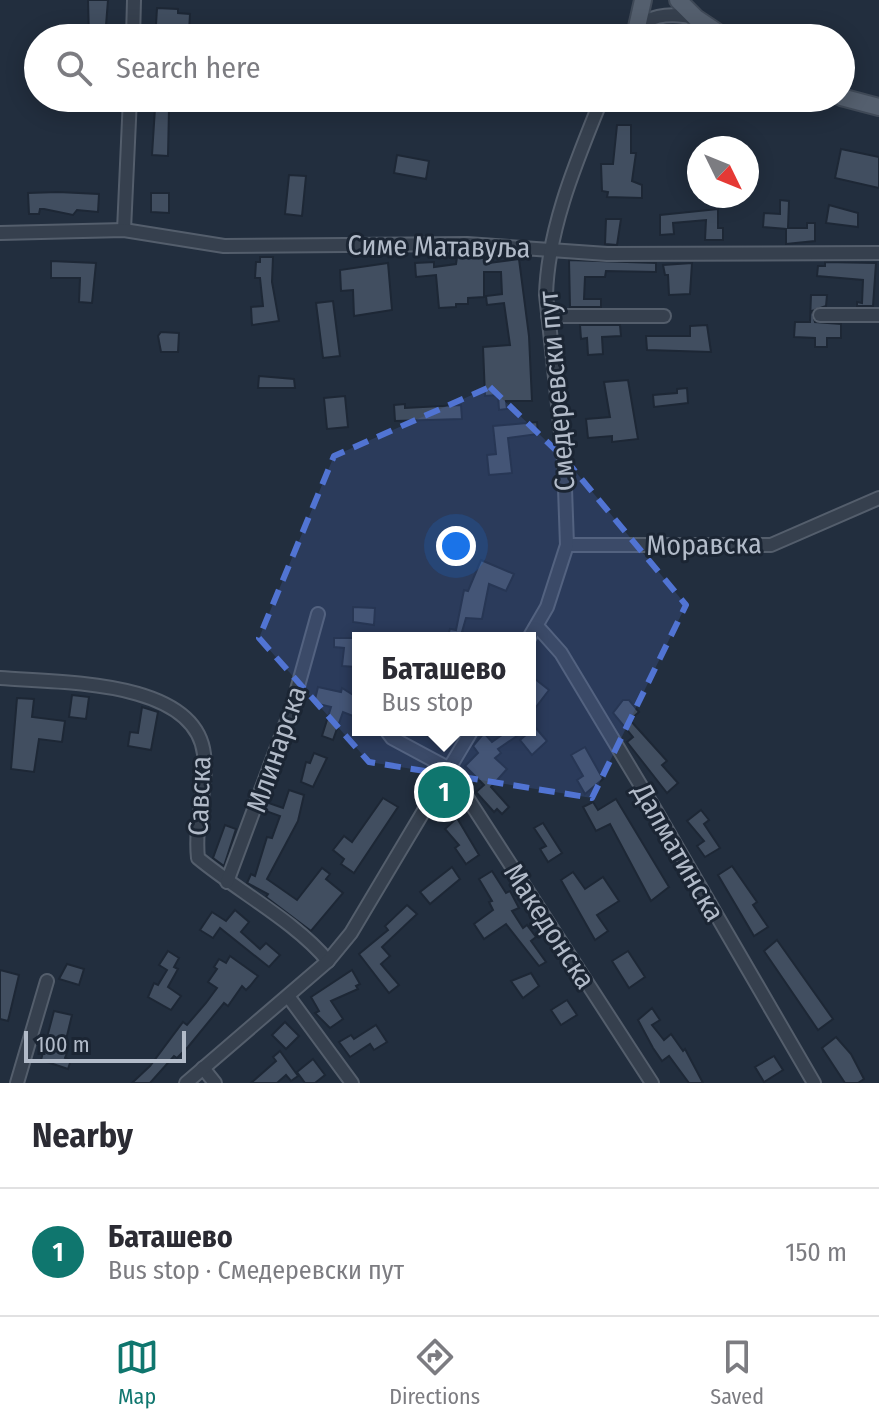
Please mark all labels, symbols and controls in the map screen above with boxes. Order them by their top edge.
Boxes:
search box [24,24,855,112]
icon: search [52,46,96,90]
text: Search here [116,50,261,86]
north arrow [687,136,759,208]
street label: Симе Матавуља [347,228,531,265]
street label: Смедеревски пут [531,289,582,492]
your location [436,526,476,566]
street label: Моравска [646,527,762,562]
popup [352,632,536,736]
text: Баташево [382,651,506,687]
street label: Млинарска [239,682,313,817]
text: Bus stop [382,687,473,718]
street label: Савска [182,755,217,837]
pin: 1 [418,762,470,822]
street label: Далматинска [625,777,731,927]
street label: Македонска [497,858,602,995]
scale bar [24,1027,186,1063]
text: 100 m [36,1031,90,1058]
text: Nearby [32,1115,133,1156]
text: Баташево [108,1219,233,1255]
text: 1 [53,1237,64,1268]
text: 150 m [785,1237,847,1268]
text: Bus stop · Смедеревски пут [108,1255,404,1286]
tab: Map [115,1335,159,1410]
tab: Directions [389,1335,480,1410]
tab: Saved [710,1335,764,1410]

